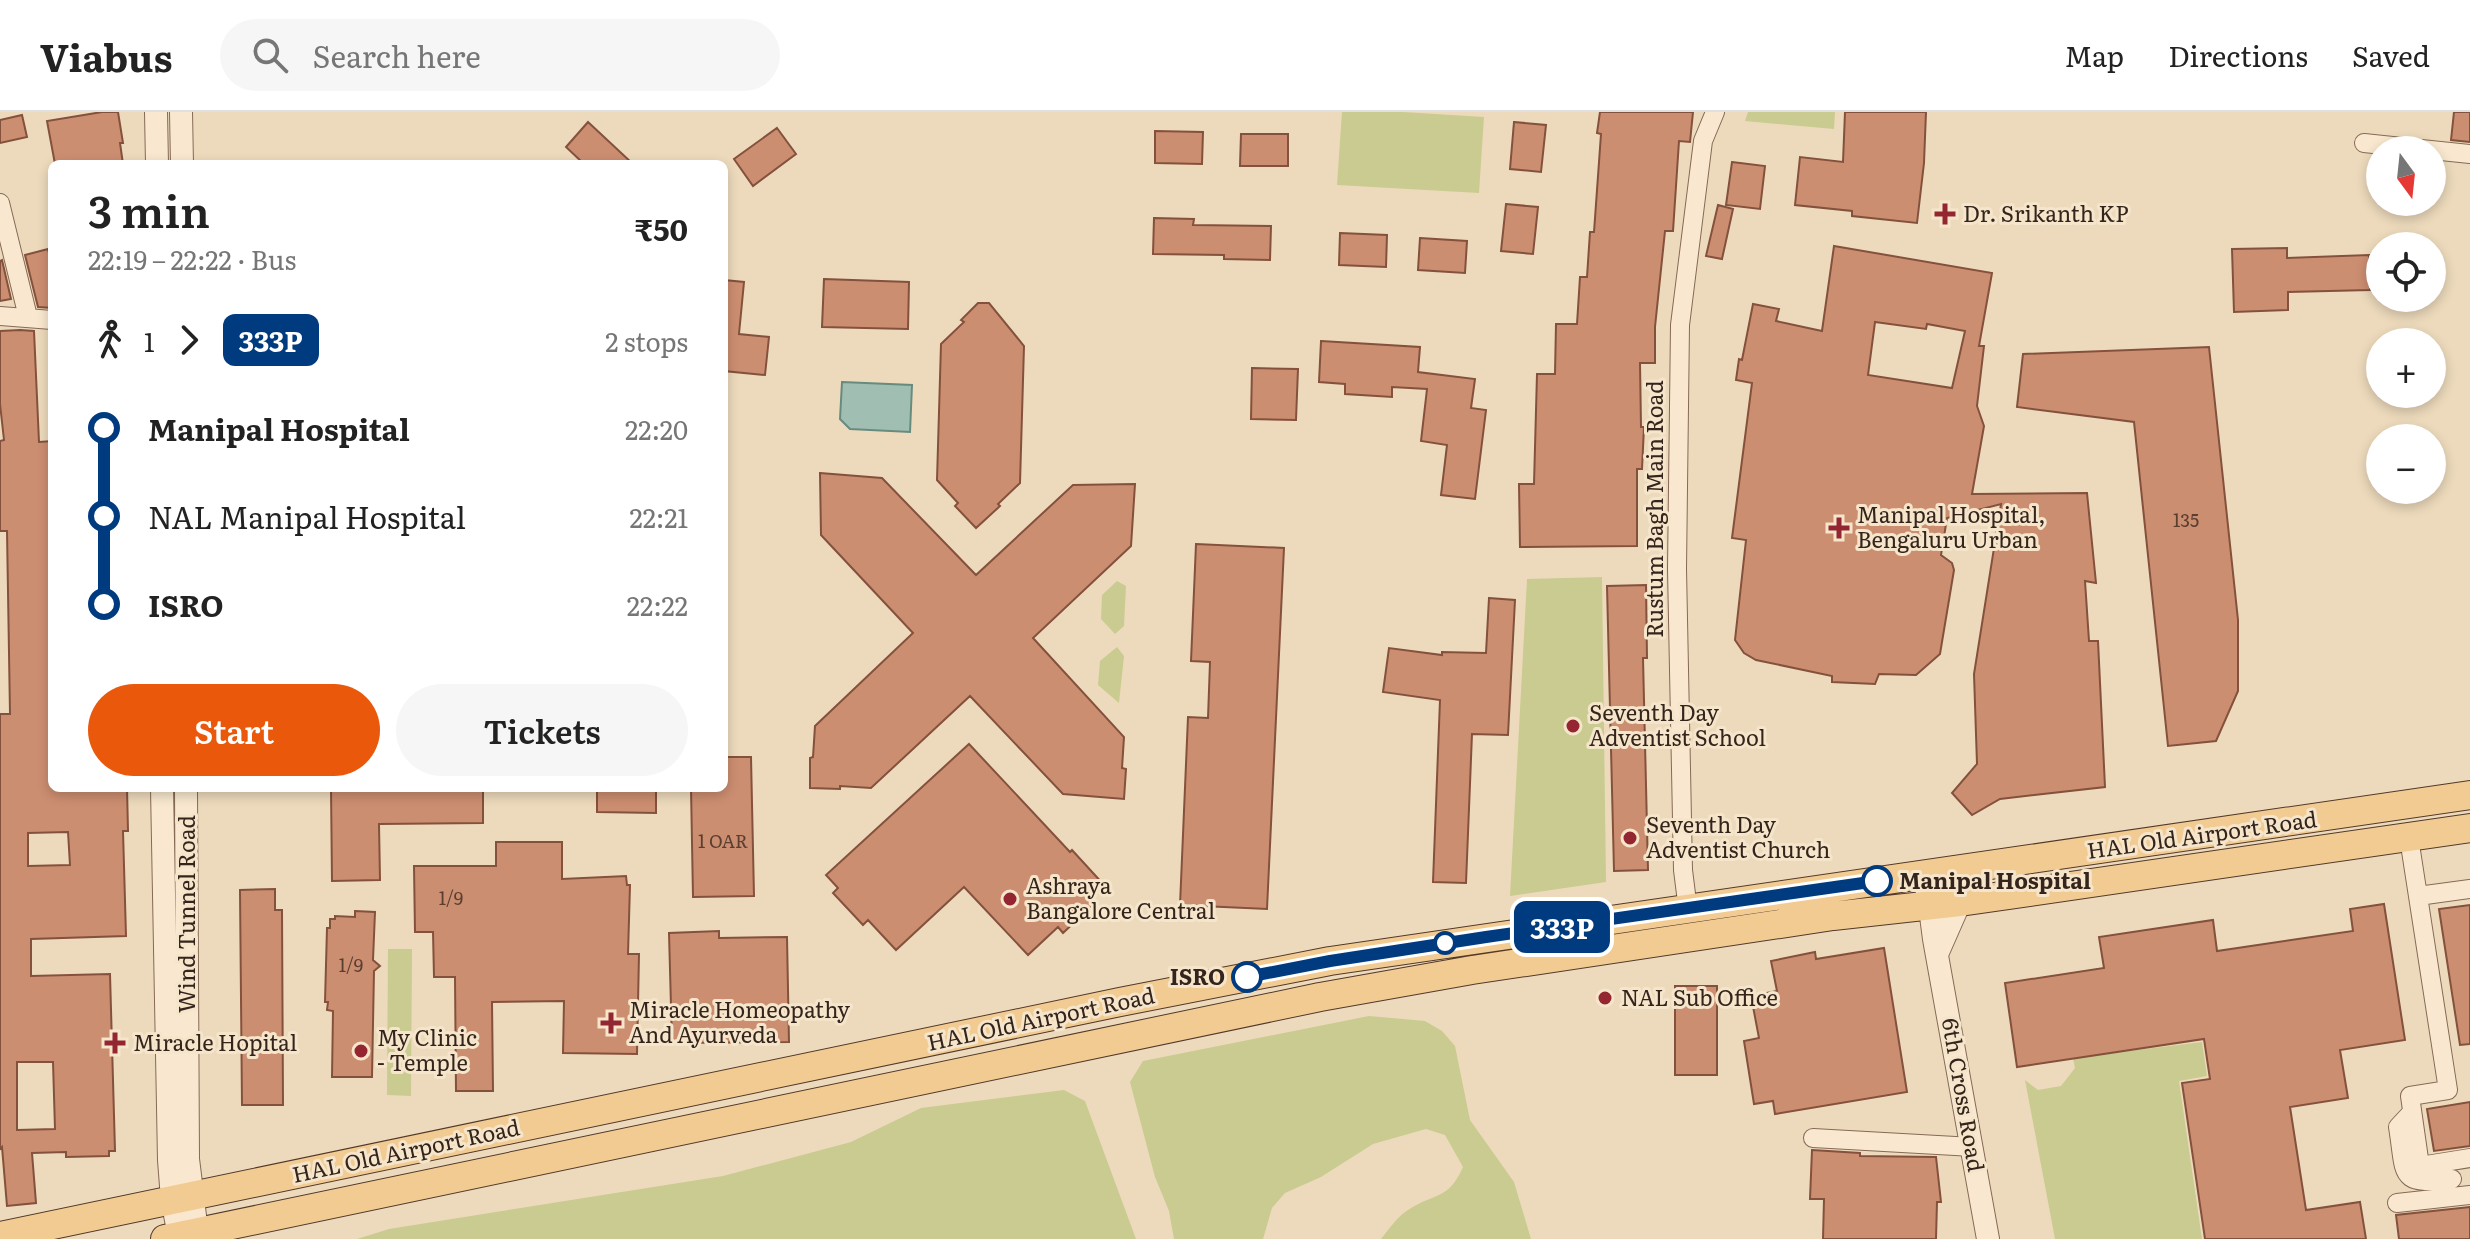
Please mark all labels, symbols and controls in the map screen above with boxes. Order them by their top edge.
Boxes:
search box [220,19,780,91]
text: Viabus [40,27,172,84]
icon: search [248,33,292,77]
text: Search here [312,33,481,77]
text: Map [2065,34,2124,76]
text: Directions [2168,34,2308,76]
text: Saved [2352,34,2430,76]
north arrow [2366,136,2446,216]
map controls [2366,136,2446,504]
text: 3 min [88,176,210,242]
place label: Dr. Srikanth KP [1963,196,2128,229]
marker: Dr. Srikanth KP [1934,203,1956,225]
text: ₹50 [635,206,688,250]
button: locate [2366,232,2446,312]
text: 22:19 – 22:22 · Bus [88,239,296,278]
icon: walk [88,318,132,362]
icon: forward [167,318,211,362]
text: 333P [239,319,303,361]
text: 1 [144,321,155,360]
text: 2 stops [605,321,688,360]
button: + [2366,328,2446,408]
street label: Rustum Bagh Main Road [1637,380,1670,638]
text: Manipal Hospital [148,406,410,450]
text: 22:20 [625,409,688,448]
button: − [2366,424,2446,504]
text: NAL Manipal Hospital [148,494,466,538]
text: 22:21 [629,497,688,536]
place label: Manipal Hospital, Bengaluru Urban [1857,497,2045,555]
house number: 135 [2173,506,2199,533]
marker: Manipal Hospital, Bengaluru Urban [1828,517,1850,539]
text: ISRO [148,582,223,626]
text: 22:22 [627,585,688,624]
button: Start [88,684,380,776]
button: Tickets [396,684,688,776]
place label: Seventh Day Adventist School [1589,695,1766,753]
marker: Seventh Day Adventist School [1564,717,1582,735]
street label: HAL Old Airport Road [2085,801,2319,866]
place label: Seventh Day Adventist Church [1646,807,1830,865]
street label: Wind Tunnel Road [169,815,202,1013]
house number: 1 OAR [698,827,748,854]
marker: Seventh Day Adventist Church [1621,829,1639,847]
place label: Manipal Hospital [1899,863,2091,896]
marker: Manipal Hospital [1862,866,1892,896]
place label: Ashraya Bangalore Central [1026,868,1215,926]
house number: 1/9 [439,884,463,911]
marker: Ashraya Bangalore Central [1001,890,1019,908]
line badge: 333P [1506,901,1618,953]
text: 333P [1530,906,1594,948]
unlabelled marker [1434,932,1456,954]
house number: 1/9 [339,951,363,978]
place label: ISRO [1170,959,1225,992]
marker: ISRO [1232,962,1262,992]
street label: HAL Old Airport Road [924,977,1157,1058]
place label: NAL Sub Office [1621,980,1778,1013]
marker: NAL Sub Office [1596,989,1614,1007]
place label: Miracle Homeopathy And Ayurveda [629,992,850,1050]
marker: Miracle Homeopathy And Ayurveda [600,1012,622,1034]
street label: 6th Cross Road [1935,1015,1994,1174]
place label: My Clinic - Temple [377,1020,477,1078]
place label: Miracle Hopital [133,1025,297,1058]
marker: Miracle Hopital [104,1032,126,1054]
marker: My Clinic - Temple [352,1042,370,1060]
street label: HAL Old Airport Road [289,1109,522,1190]

